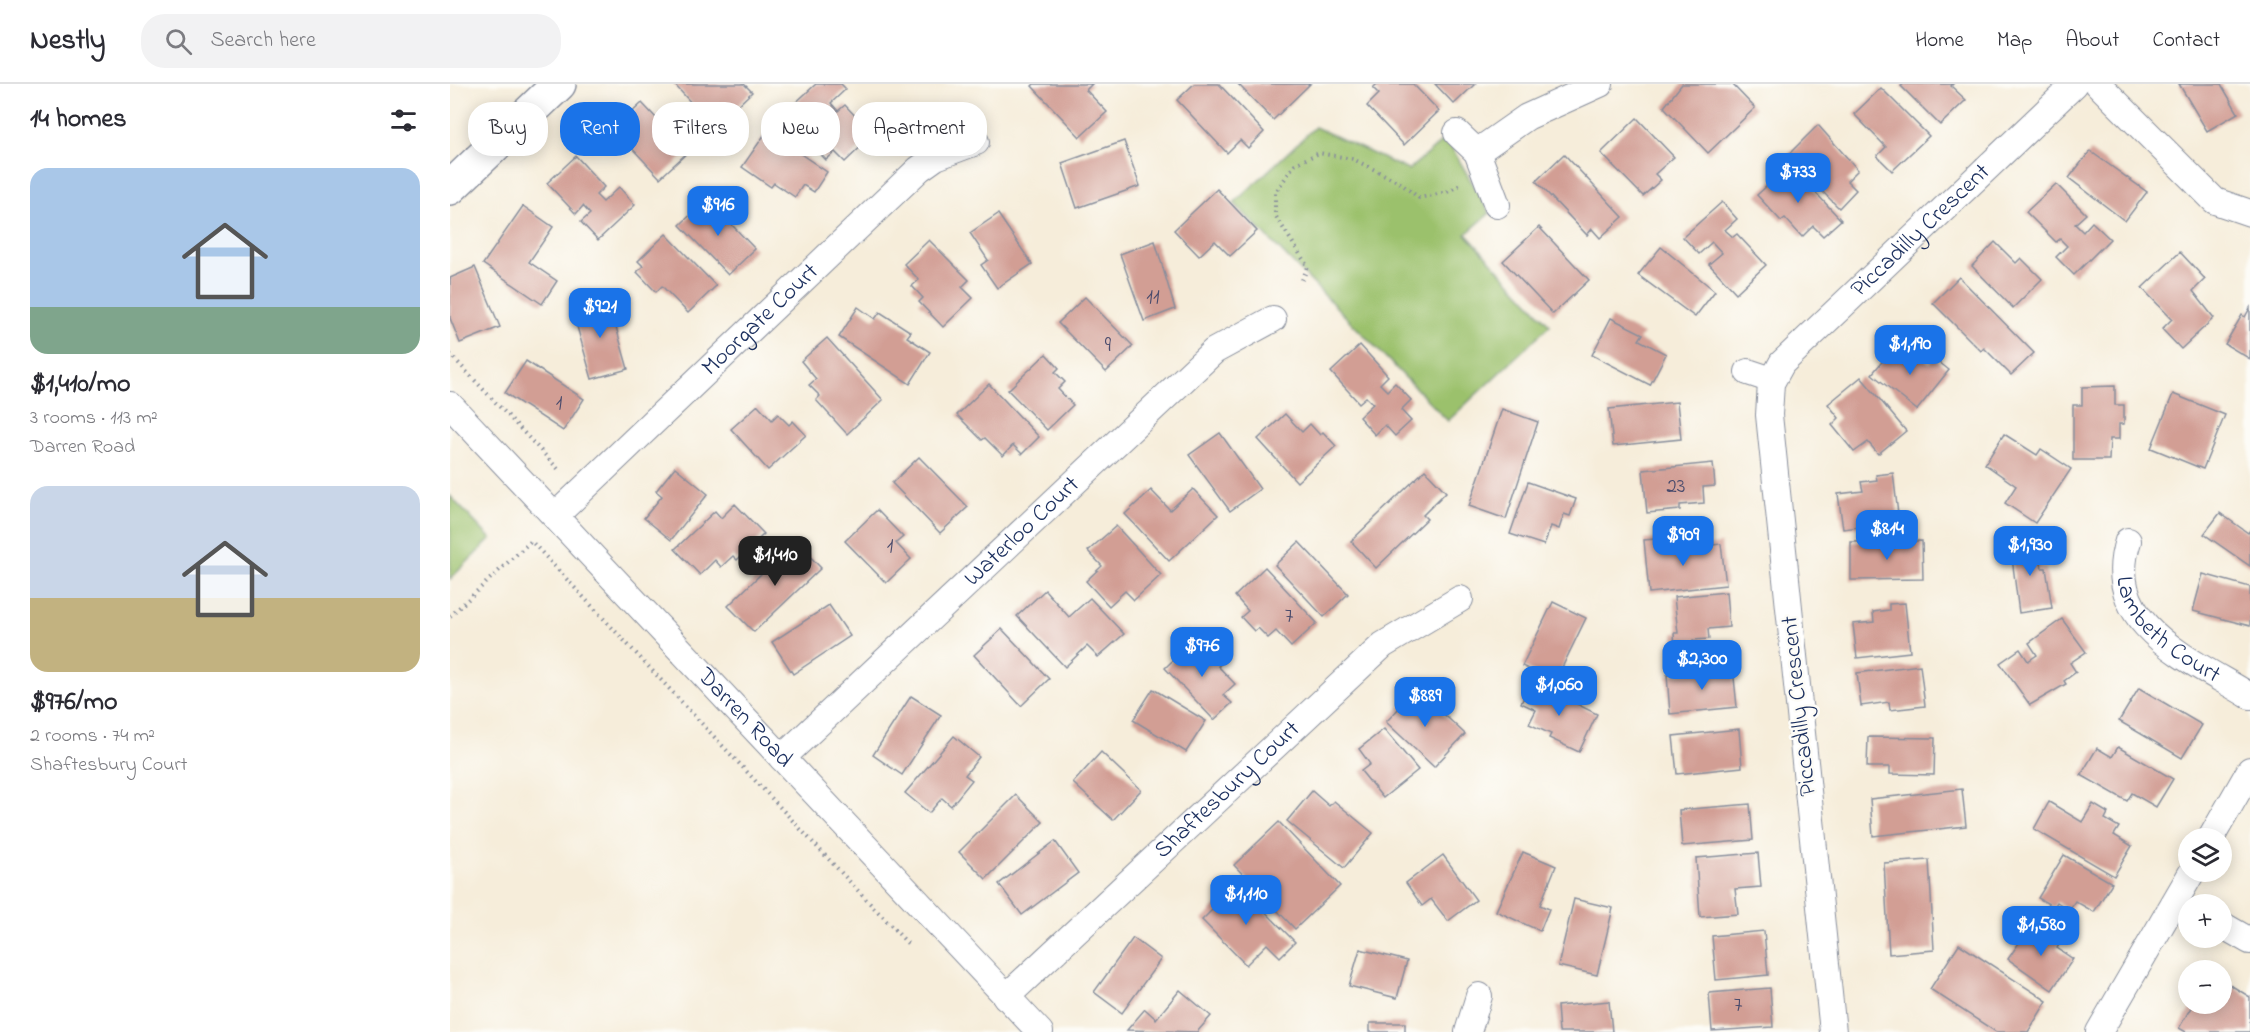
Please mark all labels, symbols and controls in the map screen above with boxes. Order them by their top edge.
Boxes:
search box [141,14,561,68]
text: Nestly [30,21,105,62]
icon: search [162,25,195,58]
text: Search here [210,25,316,57]
text: Home [1915,26,1964,56]
text: Map [1997,26,2032,56]
text: About [2065,26,2119,56]
text: Contact [2152,26,2220,56]
text: 14 homes [30,101,126,139]
chip: Buy [468,102,548,156]
chip: Rent [560,102,640,156]
chip: Filters [652,102,749,156]
chip: New [761,102,840,156]
chip: Apartment [852,102,987,156]
icon: filters [387,104,420,137]
pin: $733 [1762,153,1834,204]
street label: Piccadilly Crescent [1843,156,1999,306]
text: $733 [1780,158,1816,187]
pin: $916 [682,186,754,237]
text: $916 [701,191,735,220]
icon: home [171,207,279,315]
street label: Moorgate Court [694,255,827,385]
house number: 11 [1146,283,1160,313]
pin: $921 [564,288,636,339]
text: $921 [583,293,617,322]
pin: $1,190 [1861,325,1959,376]
text: $1,190 [1889,330,1931,359]
house number: 9 [1105,331,1112,361]
text: $1,410/mo [30,366,130,404]
house number: 1 [556,389,563,419]
text: 3 rooms · 113 m² [30,404,158,433]
text: Darren Road [30,433,135,462]
street label: Waterloo Court [956,468,1088,595]
house number: 23 [1666,472,1686,502]
pin: $814 [1851,510,1923,561]
text: $814 [1870,515,1904,544]
pin: $909 [1647,516,1719,567]
text: $909 [1667,521,1699,550]
icon: home [171,525,279,633]
pin: $1,930 [1981,526,2079,577]
text: $1,930 [2008,531,2052,560]
house number: 1 [887,532,894,562]
pin: $1,410 [726,536,824,587]
text: $1,410 [752,541,798,570]
street label: Lambeth Court [2106,574,2227,693]
house number: 7 [1285,602,1294,632]
street label: Piccadilly Crescent [1773,614,1828,798]
pin: $976 [1166,627,1238,678]
text: $976 [1184,632,1220,661]
pin: $2,300 [1653,640,1751,691]
text: $2,300 [1676,645,1728,674]
street label: Darren Road [688,659,801,777]
pin: $1,060 [1510,666,1608,717]
text: $1,060 [1535,671,1583,700]
pin: $889 [1389,677,1461,728]
text: $889 [1408,682,1442,711]
text: $976/mo [30,684,117,722]
street label: Shaftesbury Court [1146,713,1309,868]
text: 2 rooms · 74 m² [30,722,155,751]
text: Shaftesbury Court [30,751,187,780]
map controls [2178,828,2232,1014]
button: layers [2178,828,2232,882]
pin: $1,110 [1197,875,1295,926]
text: $1,110 [1224,880,1268,909]
button: + [2178,894,2232,948]
pin: $1,580 [1992,906,2090,957]
text: $1,580 [2016,911,2066,940]
button: − [2178,960,2232,1014]
house number: 7 [1734,991,1743,1021]

